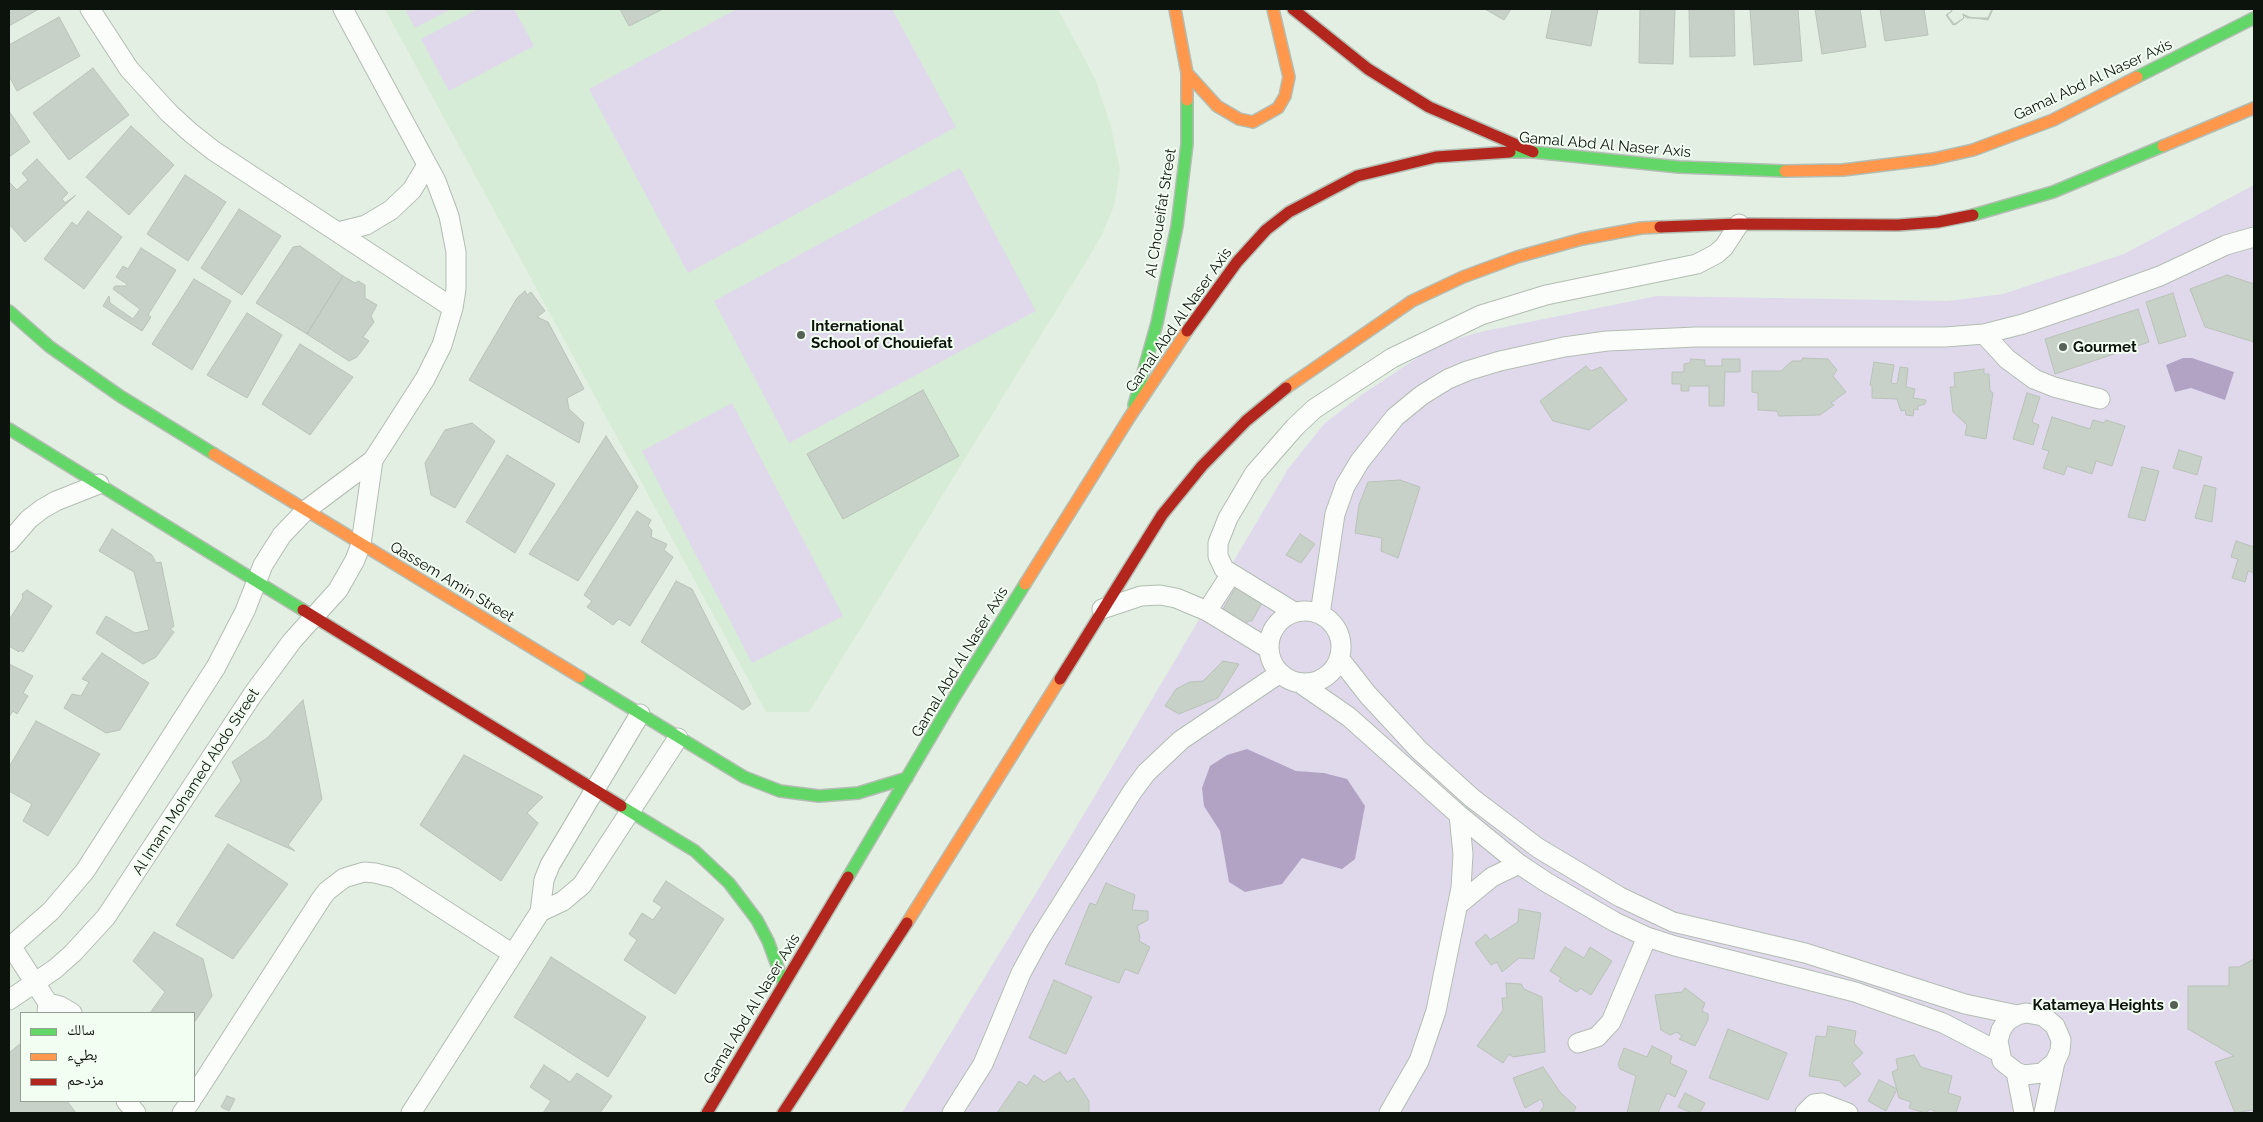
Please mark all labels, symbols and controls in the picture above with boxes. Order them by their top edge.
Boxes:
street label: Gamal Abd Al Naser Axis [2011,35,2175,125]
street label: Gamal Abd Al Naser Axis [1518,129,1692,161]
street label: Al Choueifat Street [1142,147,1180,279]
street label: Gamal Abd Al Naser Axis [1122,244,1236,396]
place label: International School of Chouiefat [811,317,953,352]
marker: International School of Chouiefat [795,329,807,341]
place label: Gourmet [2073,338,2137,356]
marker: Gourmet [2057,341,2069,353]
street label: Qassem Amin Street [387,538,517,626]
street label: Gamal Abd Al Naser Axis [908,583,1012,741]
street label: Al Imam Mohamed Abdo Street [129,685,263,879]
street label: Gamal Abd Al Naser Axis [700,930,804,1088]
place label: Katameya Heights [2033,996,2164,1014]
marker: Katameya Heights [2168,999,2180,1011]
legend [20,1012,195,1102]
text: سالك [67,1021,95,1039]
text: بطيء [67,1046,97,1064]
text: مزدحم [67,1071,104,1089]

